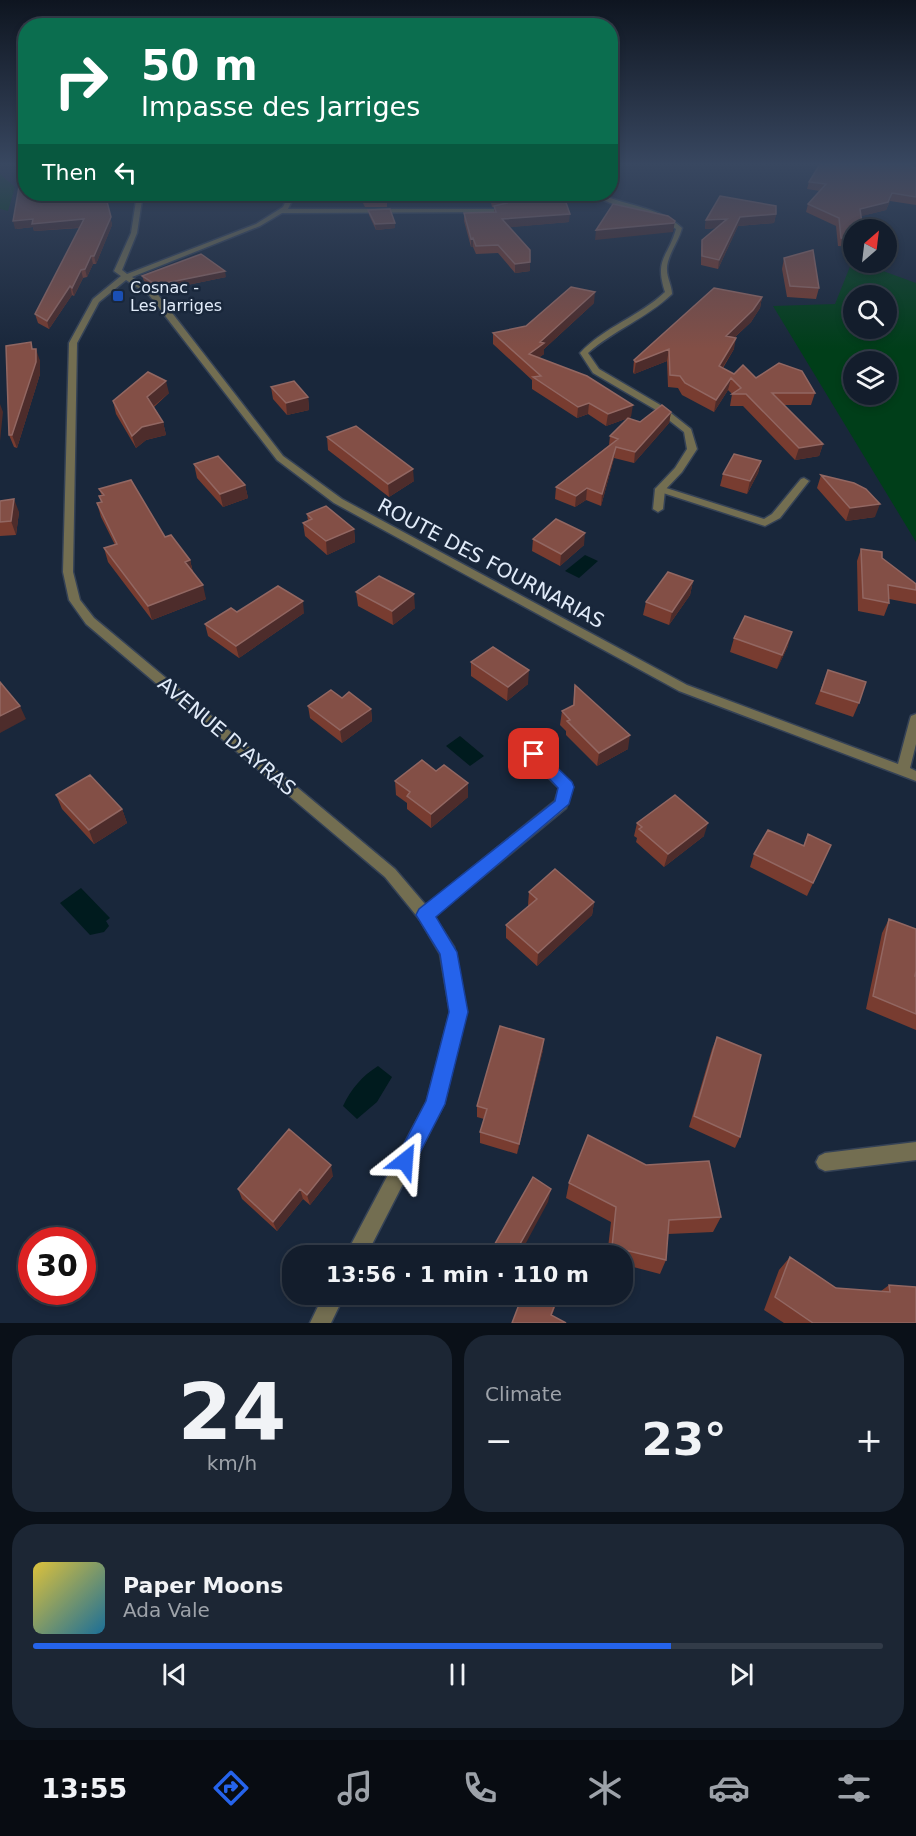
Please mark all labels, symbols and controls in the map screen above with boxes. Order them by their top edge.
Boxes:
text: 50 m [141,41,258,90]
icon: right [42,42,120,120]
text: Impasse des Jarriges [141,91,420,122]
icon: left [109,156,142,189]
text: Then [42,160,97,185]
north arrow [843,219,897,273]
map controls [843,219,897,405]
place label: Cosnac - Les Jarriges [130,278,222,315]
button: search [843,285,897,339]
marker: Cosnac - Les Jarriges [111,289,125,303]
button: layers [843,351,897,405]
street label: ROUTE DES FOURNARIAS [374,493,608,633]
street label: AVENUE D'AYRAS [153,672,301,800]
pin [508,728,559,779]
icon: arrive [517,737,550,770]
position arrow [373,1129,437,1193]
speed limit sign: 30 [18,1227,96,1305]
text: 13:56 · 1 min · 110 m [326,1262,589,1287]
text: 24 [178,1367,286,1457]
text: Climate [485,1382,562,1406]
text: 23° [641,1413,727,1466]
text: − [485,1421,513,1460]
text: + [855,1421,883,1460]
text: km/h [207,1451,257,1475]
text: Paper Moons [123,1573,283,1598]
text: Ada Vale [123,1598,210,1622]
icon: previous [158,1658,191,1691]
icon: pause [441,1658,474,1691]
icon: next [725,1658,758,1691]
icon: directions [210,1767,252,1809]
icon: music [334,1767,376,1809]
icon: phone [459,1767,501,1809]
icon: climate [584,1767,626,1809]
icon: car [708,1767,750,1809]
icon: filters [833,1767,875,1809]
text: 13:55 [41,1773,127,1804]

